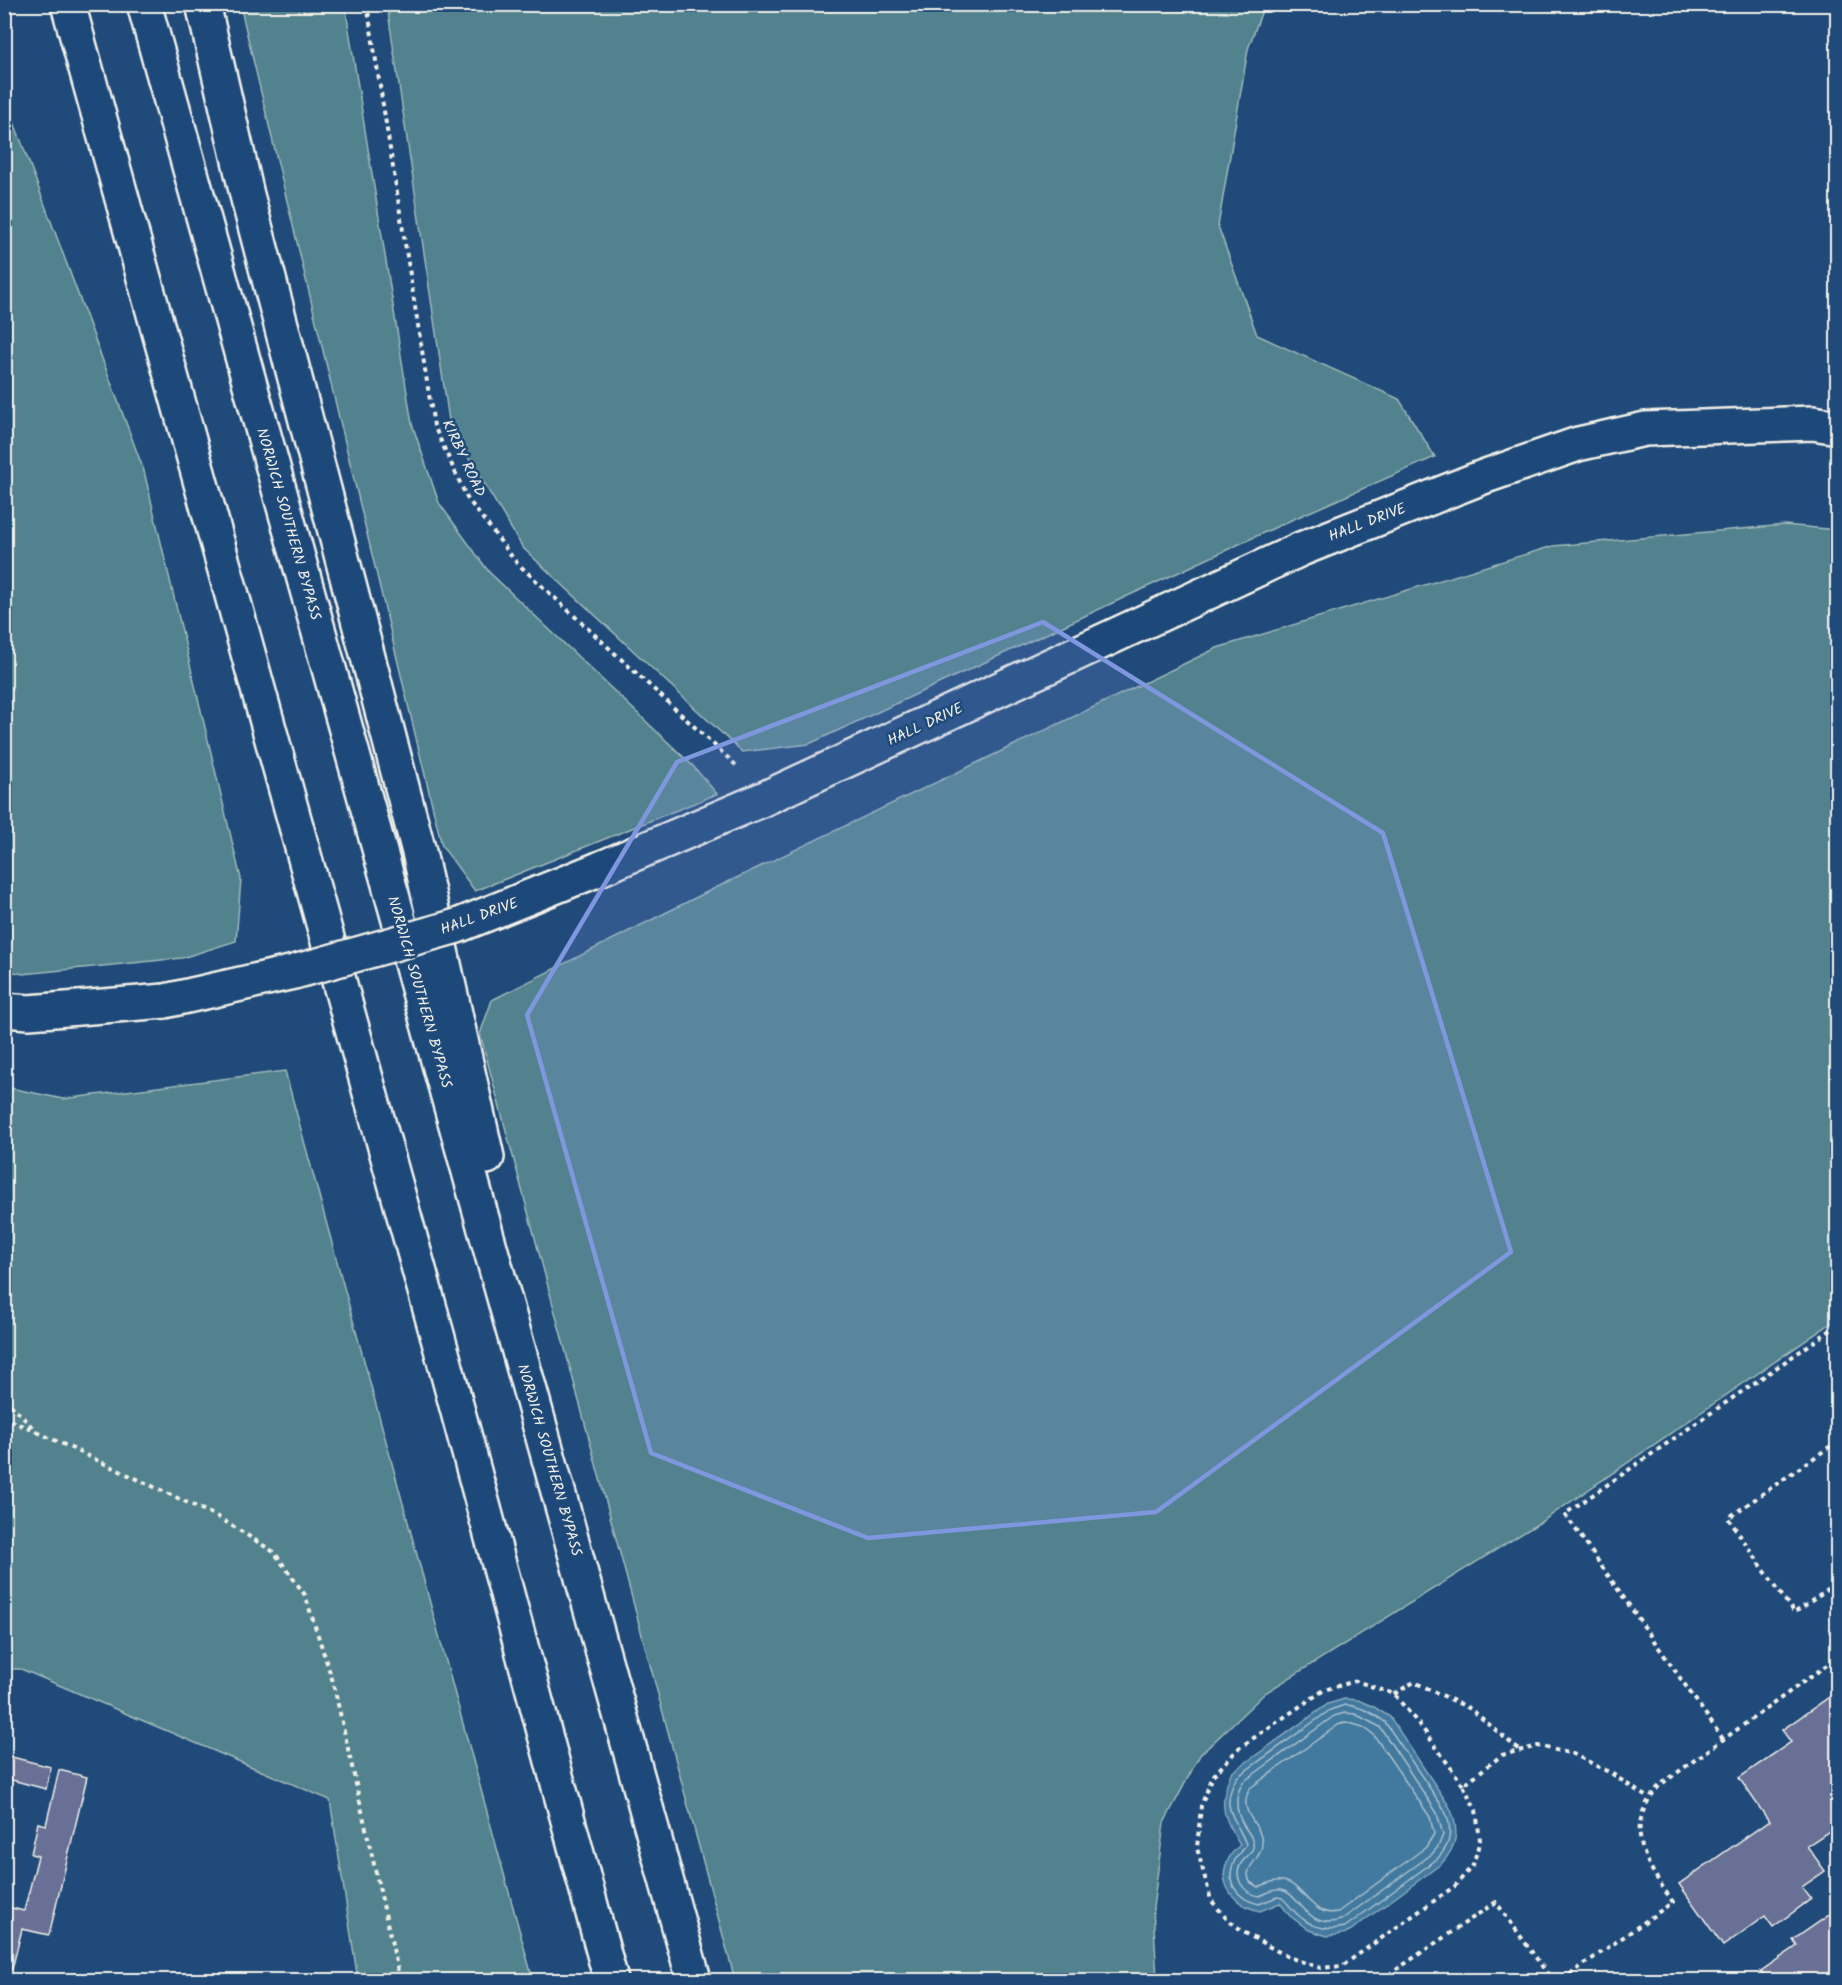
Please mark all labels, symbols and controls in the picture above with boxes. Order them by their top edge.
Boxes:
street label: KIRBY ROAD [435,416,492,501]
street label: NORWICH SOUTHERN BYPASS [249,425,327,623]
street label: HALL DRIVE [1325,497,1411,549]
street label: HALL DRIVE [883,696,968,753]
street label: HALL DRIVE [437,891,523,942]
street label: NORWICH SOUTHERN BYPASS [380,893,458,1091]
street label: NORWICH SOUTHERN BYPASS [510,1361,588,1559]

